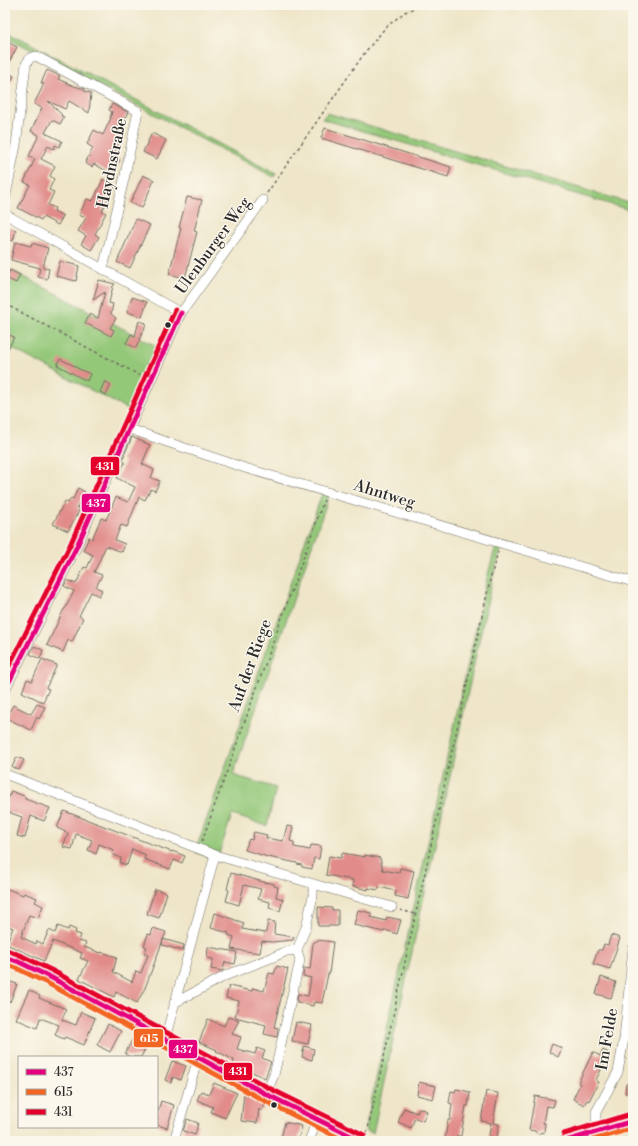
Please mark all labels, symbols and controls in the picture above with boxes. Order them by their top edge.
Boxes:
street label: Haydnstraße [93,116,131,210]
street label: Ulenburger Weg [171,192,255,298]
unlabelled marker [163,320,173,330]
line badge: 431 [90,456,120,476]
text: 431 [95,460,115,474]
street label: Ahntweg [351,475,418,513]
line badge: 437 [81,493,111,513]
text: 437 [86,497,107,511]
street label: Auf der Riege [224,616,276,715]
street label: Im Felde [592,1007,622,1072]
line badge: 615 [133,1028,164,1048]
text: 615 [140,1032,159,1046]
line badge: 437 [168,1039,198,1059]
text: 437 [173,1043,194,1057]
legend [18,1056,158,1128]
line badge: 431 [223,1062,253,1081]
text: 437 [54,1065,74,1080]
text: 431 [228,1065,248,1079]
text: 615 [54,1085,73,1100]
unlabelled marker [269,1100,279,1110]
text: 431 [54,1105,73,1120]

